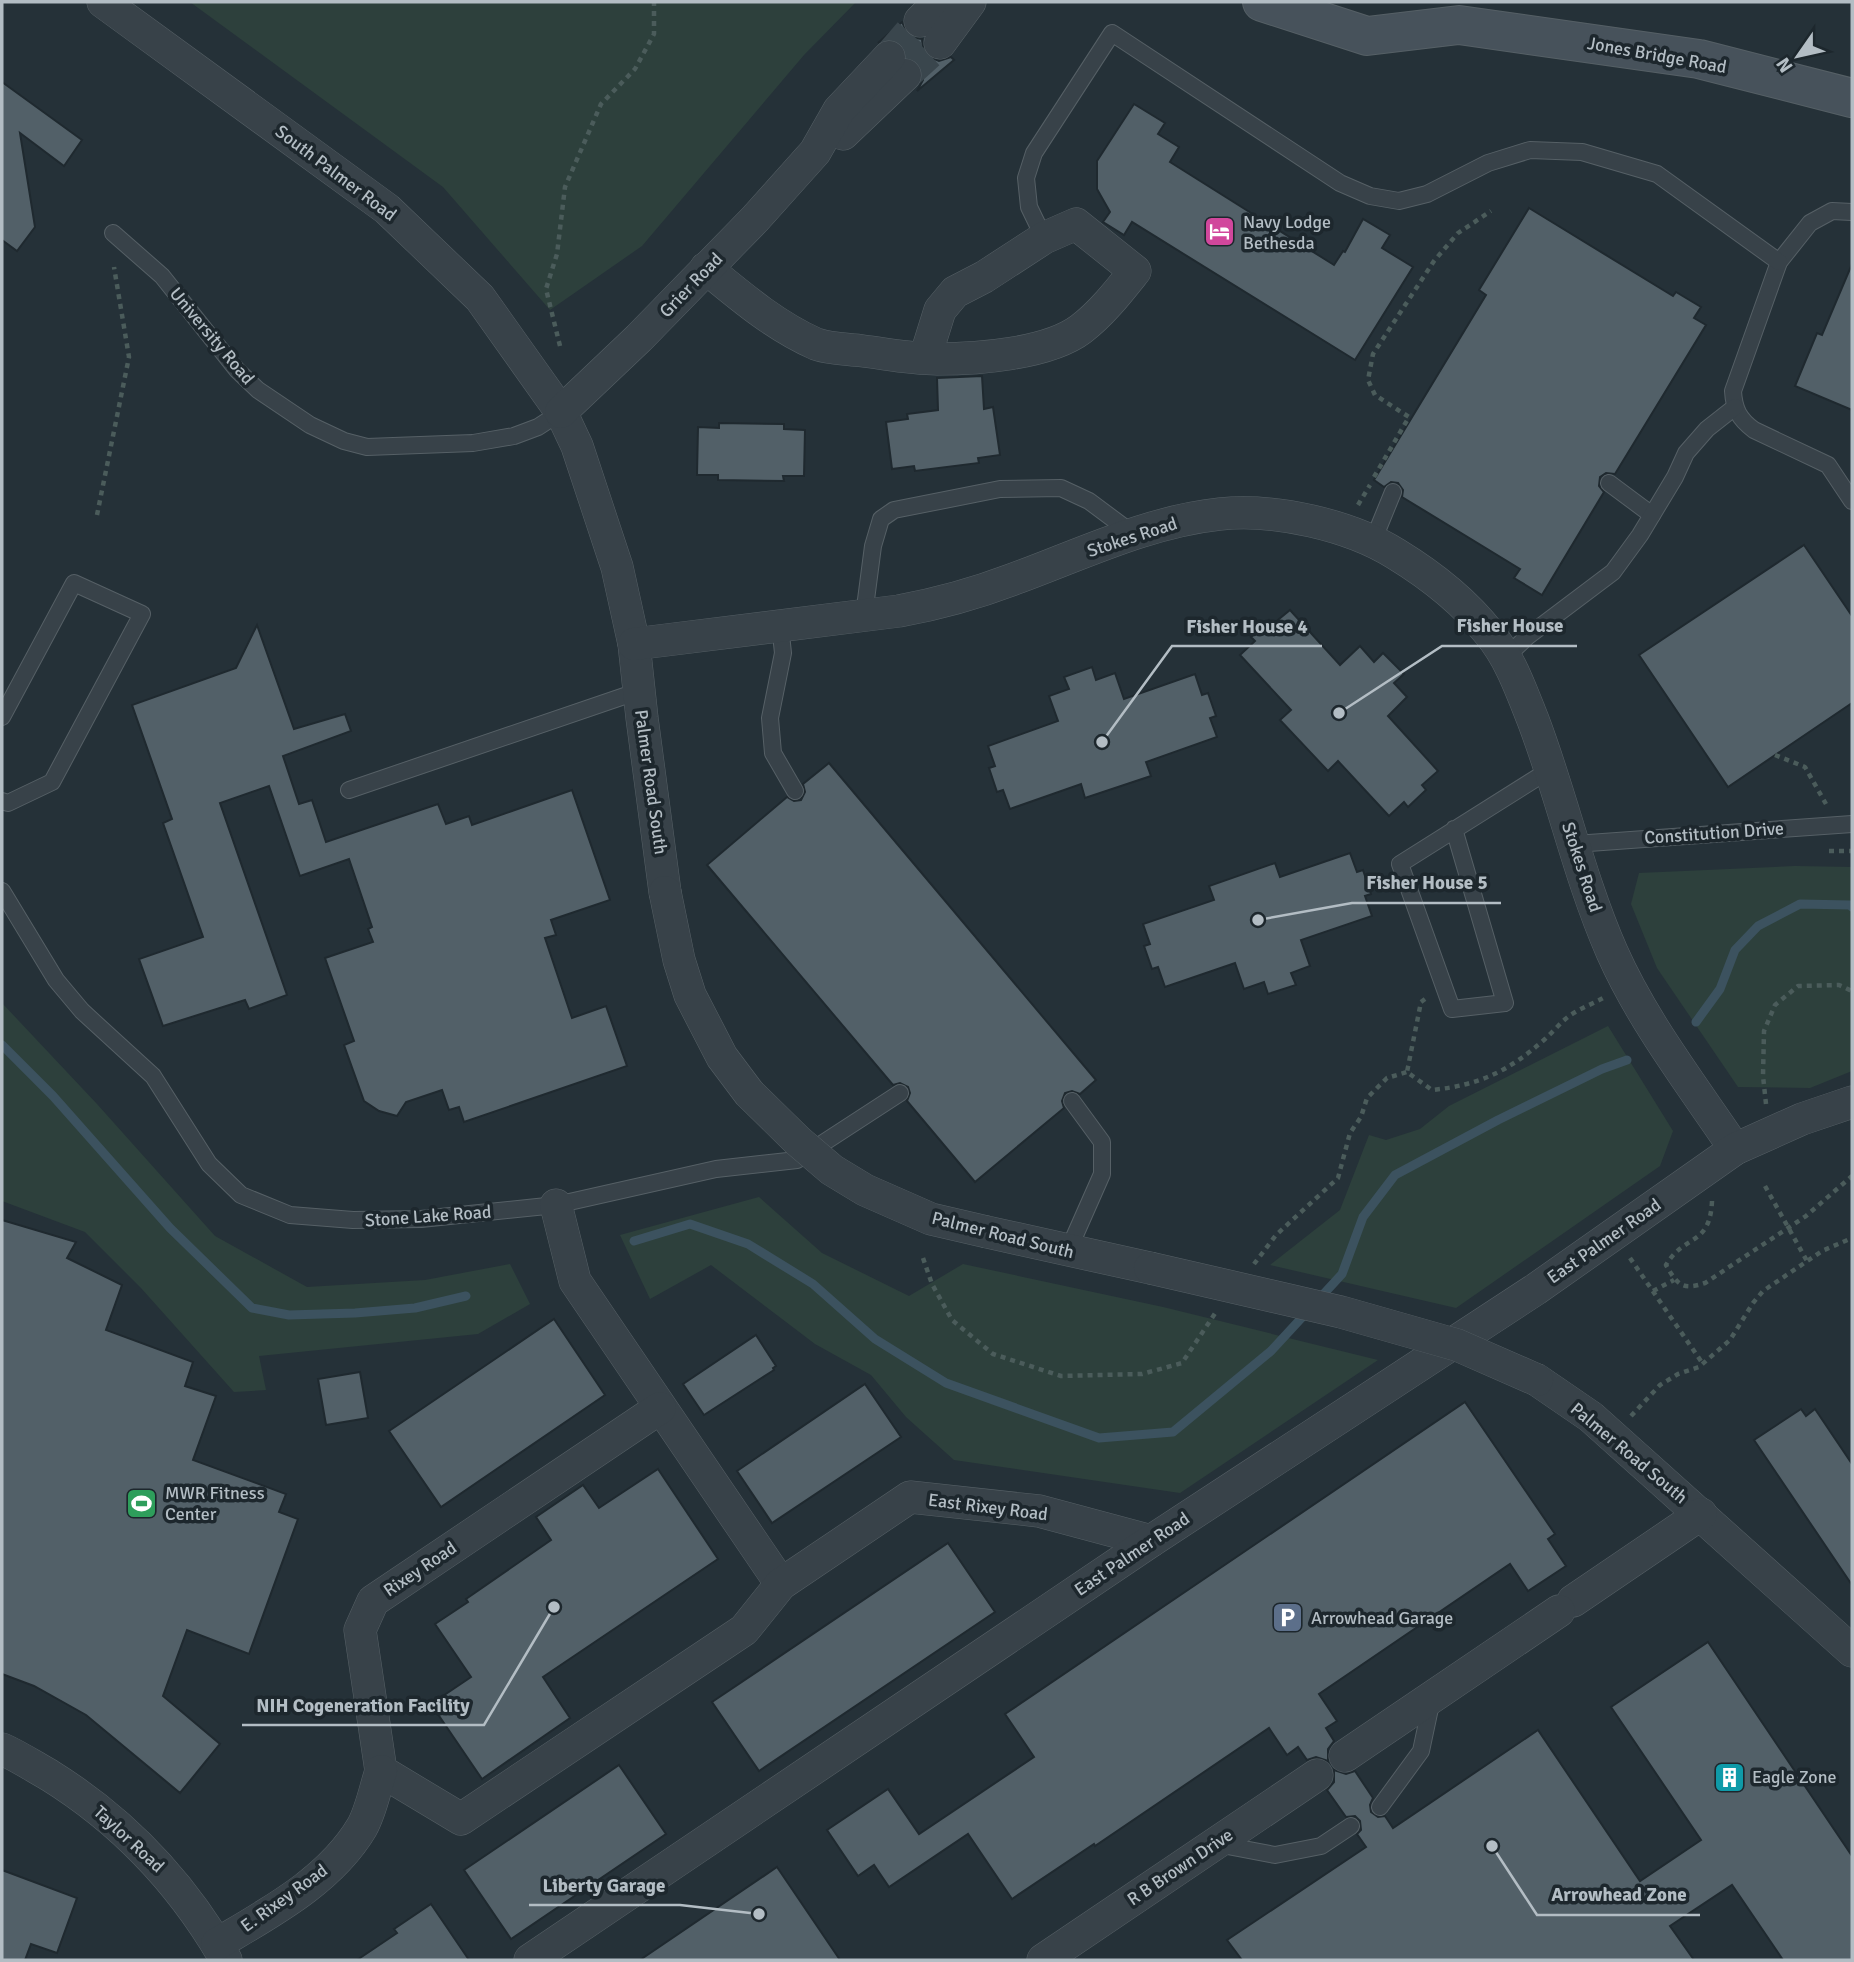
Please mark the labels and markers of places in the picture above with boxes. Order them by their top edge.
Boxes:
place label: Navy Lodge Bethesda [1243,211,1331,254]
hotel icon: Navy Lodge Bethesda [1203,215,1237,249]
callout: Fisher House 4 [1172,606,1322,646]
callout: Fisher House [1442,606,1577,646]
callout: Fisher House 5 [1352,863,1501,903]
place label: MWR Fitness Center [165,1482,265,1525]
sports icon: MWR Fitness Center [125,1486,159,1520]
parking icon: Arrowhead Garage [1271,1601,1305,1635]
place label: Arrowhead Garage [1311,1607,1453,1629]
callout: NIH Cogeneration Facility [242,1685,484,1725]
building icon: Eagle Zone [1712,1760,1746,1794]
place label: Eagle Zone [1752,1766,1837,1788]
callout: Liberty Garage [529,1865,680,1905]
callout: Arrowhead Zone [1537,1875,1700,1915]

